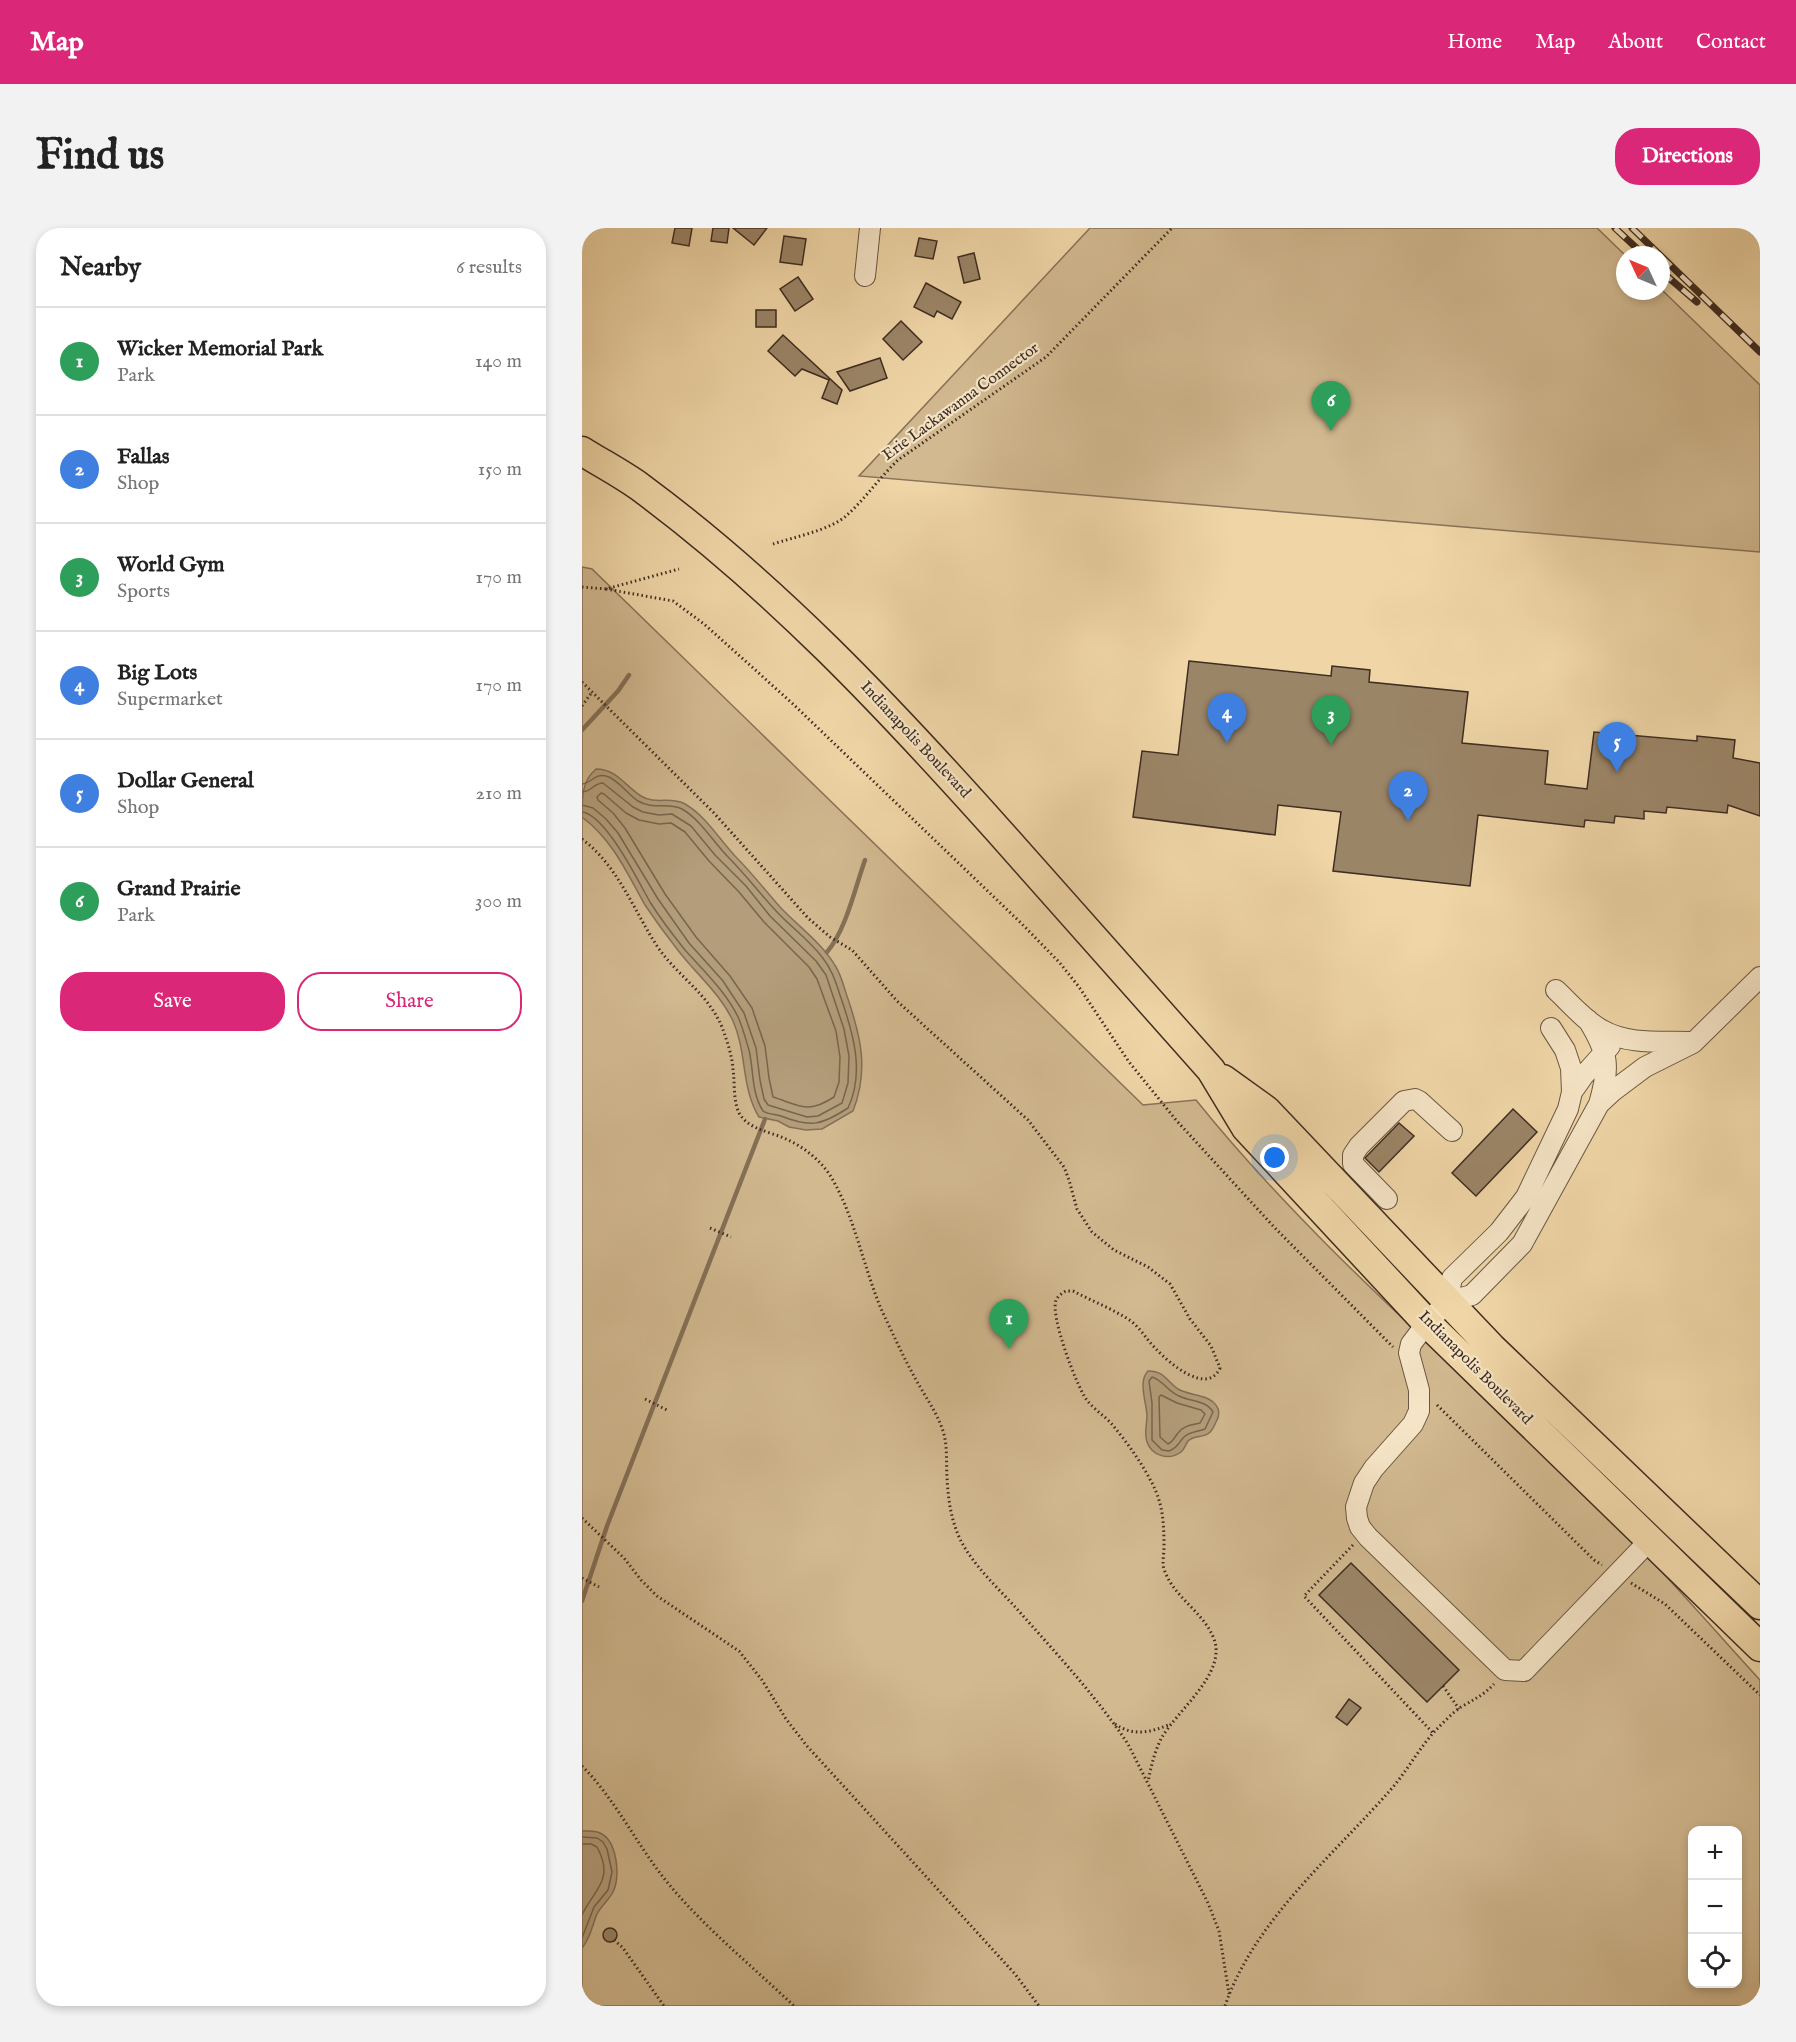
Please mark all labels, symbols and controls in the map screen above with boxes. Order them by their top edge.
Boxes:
text: Map [30,25,84,60]
text: Home [1447,29,1502,56]
text: Map [1535,29,1575,56]
text: About [1608,29,1663,56]
text: Contact [1696,29,1766,56]
button: Directions [1615,128,1760,185]
text: Find us [36,130,164,183]
north arrow [1616,246,1670,300]
text: Nearby [60,251,141,284]
text: 6 results [456,255,522,280]
text: Wicker Memorial Park [117,335,323,363]
street label: Erie Lackawanna Connector [879,338,1043,465]
text: 1 [76,349,83,374]
text: 140 m [475,349,522,374]
text: Park [117,363,155,388]
pin: 6 [1312,382,1350,431]
text: Fallas [117,443,169,471]
text: 2 [75,457,84,482]
text: 150 m [478,457,522,482]
text: Shop [117,471,159,496]
text: World Gym [117,551,224,579]
text: 3 [76,565,83,590]
text: 170 m [476,565,522,590]
text: Sports [117,579,170,604]
text: Big Lots [117,659,197,687]
text: 4 [75,673,84,698]
text: 170 m [476,673,522,698]
street label: Indianapolis Boulevard [855,677,975,803]
text: Supermarket [117,687,223,712]
pin: 4 [1208,694,1246,743]
pin: 3 [1312,696,1350,745]
pin: 5 [1598,722,1636,772]
text: Dollar General [117,767,254,795]
pin: 2 [1388,772,1428,821]
text: 5 [76,781,83,806]
text: 210 m [476,781,522,806]
text: Shop [117,795,159,820]
text: Grand Prairie [117,875,240,903]
text: 6 [75,889,84,914]
text: 300 m [475,889,522,914]
text: Park [117,903,155,928]
button: Save [60,972,285,1031]
button: Share [297,972,522,1031]
your location [1260,1143,1289,1172]
pin: 1 [990,1300,1028,1349]
street label: Indianapolis Boulevard [1414,1307,1537,1430]
map controls [1688,1826,1742,1988]
button: + [1688,1826,1742,1880]
button: − [1688,1880,1742,1934]
button: locate [1688,1934,1742,1988]

